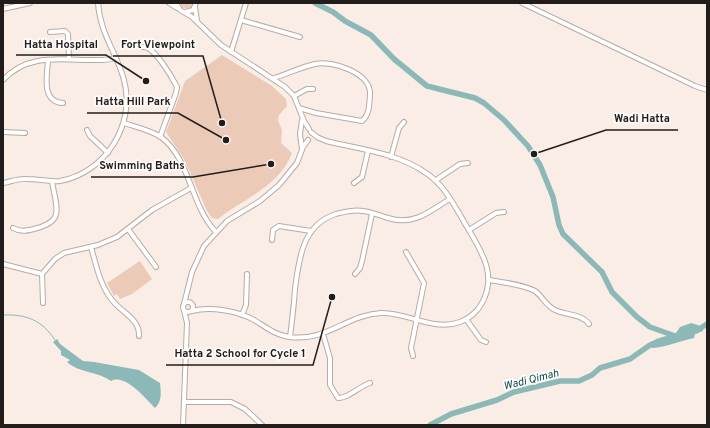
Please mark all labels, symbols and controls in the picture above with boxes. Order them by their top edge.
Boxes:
callout: Hatta Hospital [16,32,106,55]
callout: Fort Viewpoint [113,33,203,56]
text: Hatta Hospital [24,38,98,52]
text: Fort Viewpoint [121,38,195,52]
callout: Hatta Hill Park [87,90,178,113]
text: Hatta Hill Park [95,95,171,109]
callout: Wadi Hatta [606,107,678,130]
text: Wadi Hatta [614,112,670,126]
callout: Swimming Baths [91,154,193,177]
text: Swimming Baths [99,159,185,173]
callout: Hatta 2 School for Cycle 1 [166,342,313,365]
text: Hatta 2 School for Cycle 1 [174,347,306,361]
water label: Wadi Qimah [502,366,560,394]

